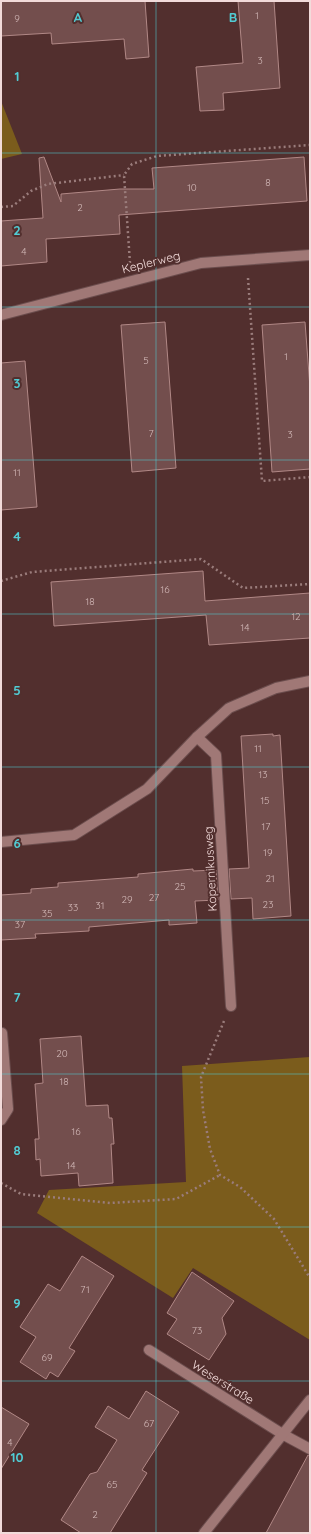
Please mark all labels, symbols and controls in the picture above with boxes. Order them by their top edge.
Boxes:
text: A [74,9,83,25]
text: B [229,9,237,25]
house number: 1 [255,9,259,22]
house number: 9 [14,12,20,25]
house number: 3 [257,54,263,67]
text: 1 [14,68,20,84]
house number: 8 [265,176,271,189]
house number: 10 [187,181,197,194]
house number: 2 [77,201,83,214]
text: 2 [13,222,21,238]
house number: 4 [21,245,27,258]
street label: Keplerweg [120,247,182,277]
house number: 1 [284,350,288,363]
house number: 5 [143,354,149,367]
text: 3 [14,375,21,391]
house number: 7 [148,427,154,440]
house number: 3 [287,428,293,441]
house number: 11 [13,466,21,479]
text: 4 [13,528,21,544]
house number: 16 [160,583,170,596]
house number: 18 [85,595,95,608]
house number: 12 [291,610,301,623]
house number: 14 [241,621,249,634]
text: 5 [13,682,21,698]
house number: 11 [254,742,262,755]
house number: 13 [259,768,267,781]
house number: 15 [260,794,270,807]
house number: 17 [262,820,270,833]
street label: Kopernikusweg [200,826,220,912]
text: 6 [13,835,21,851]
house number: 19 [263,846,273,859]
house number: 21 [265,872,275,885]
house number: 25 [175,880,186,893]
house number: 27 [149,891,159,904]
house number: 29 [121,893,133,906]
house number: 23 [263,898,273,911]
house number: 31 [96,899,104,912]
house number: 33 [68,901,78,914]
house number: 35 [42,907,52,920]
house number: 37 [15,918,25,931]
text: 7 [13,989,21,1005]
house number: 20 [56,1047,68,1060]
house number: 18 [59,1075,69,1088]
house number: 16 [71,1125,81,1138]
text: 8 [13,1142,21,1158]
house number: 14 [67,1159,75,1172]
house number: 71 [80,1283,90,1296]
text: 9 [13,1295,21,1311]
house number: 73 [192,1324,202,1337]
house number: 69 [42,1351,53,1364]
street label: Weserstraße [189,1357,257,1407]
house number: 67 [144,1417,154,1430]
house number: 4 [7,1436,13,1449]
text: 10 [10,1449,24,1465]
house number: 65 [107,1478,117,1491]
house number: 2 [92,1508,98,1521]

